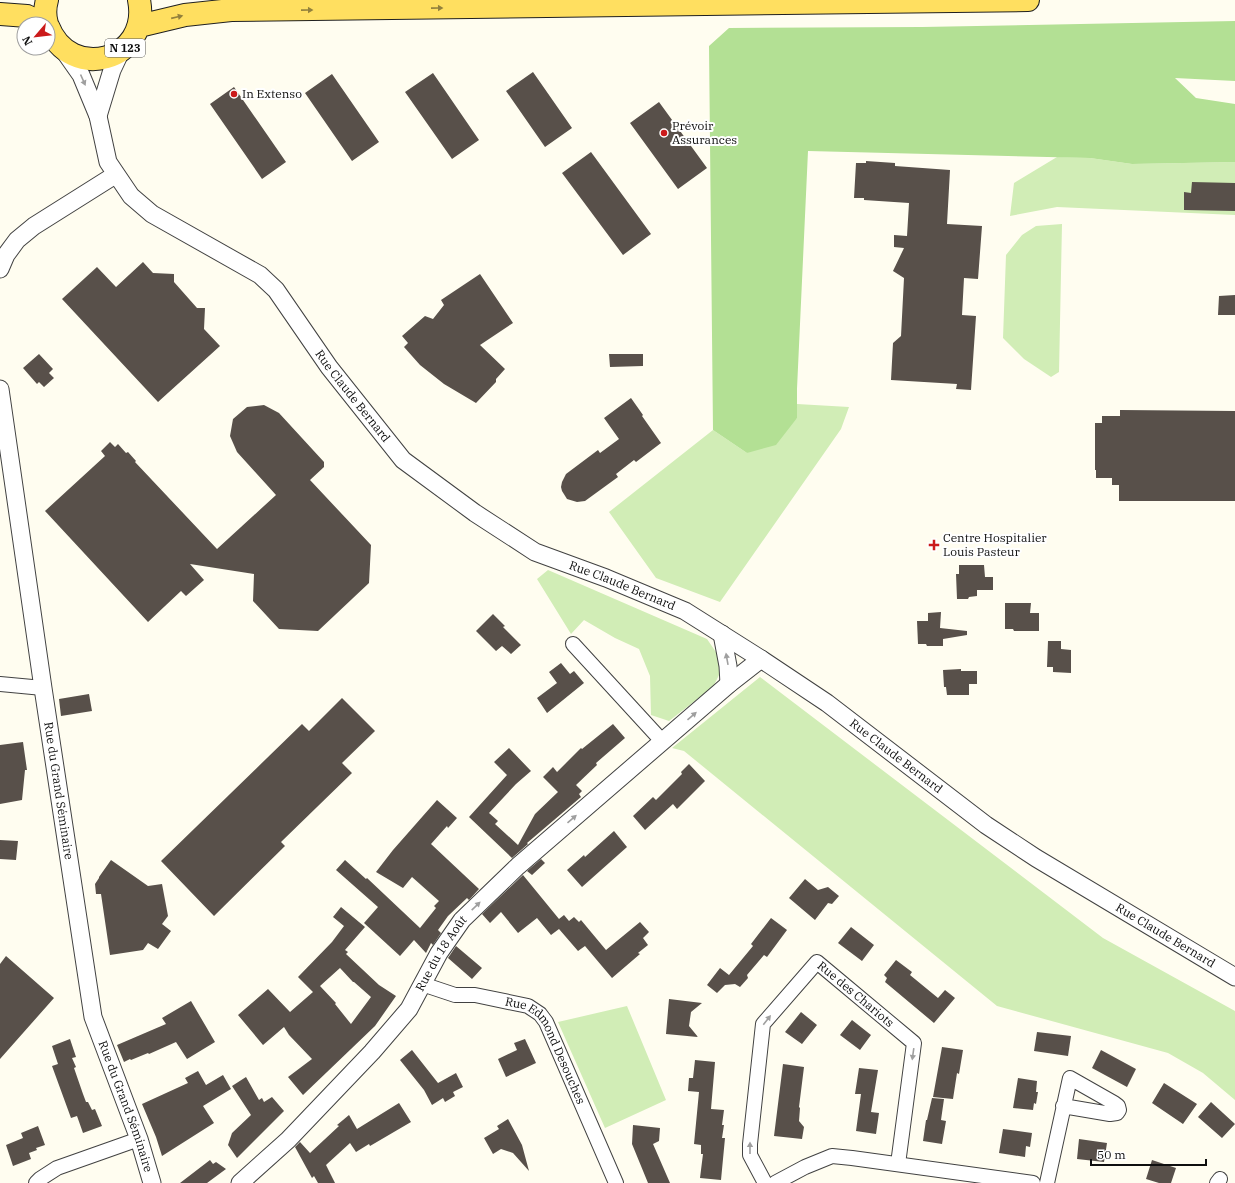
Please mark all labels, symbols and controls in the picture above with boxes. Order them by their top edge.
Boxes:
one-way arrow [431,5,443,12]
one-way arrow [301,7,314,13]
one-way arrow [171,14,183,20]
north arrow [16,16,56,56]
text: N [19,33,35,48]
road number: N 123 [105,39,145,57]
one-way arrow [80,74,86,86]
place label: In Extenso [242,86,302,101]
marker: In Extenso [229,89,239,99]
place label: Prévoir Assurances [672,118,737,147]
marker: Prévoir Assurances [659,128,669,138]
street label: Rue Claude Bernard [312,347,394,445]
place label: Centre Hospitalier Louis Pasteur [943,530,1047,559]
marker: Centre Hospitalier Louis Pasteur [928,539,940,551]
street label: Rue Claude Bernard [567,557,678,613]
one-way arrow [723,653,729,665]
one-way arrow [687,712,697,721]
street label: Rue Claude Bernard [847,715,946,796]
street label: Rue du Grand Séminaire [41,721,77,861]
one-way arrow [567,814,577,823]
street label: Rue Claude Bernard [1113,899,1218,970]
one-way arrow [471,901,481,911]
street label: Rue du 18 Août [412,912,469,994]
street label: Rue des Chariots [815,958,897,1030]
street label: Rue Edmond Desouches [504,993,589,1106]
one-way arrow [762,1015,771,1025]
street label: Rue du Grand Séminaire [95,1038,156,1174]
one-way arrow [910,1048,916,1060]
one-way arrow [747,1141,753,1154]
scale bar [1091,1141,1206,1167]
text: 50 m [1097,1147,1126,1162]

